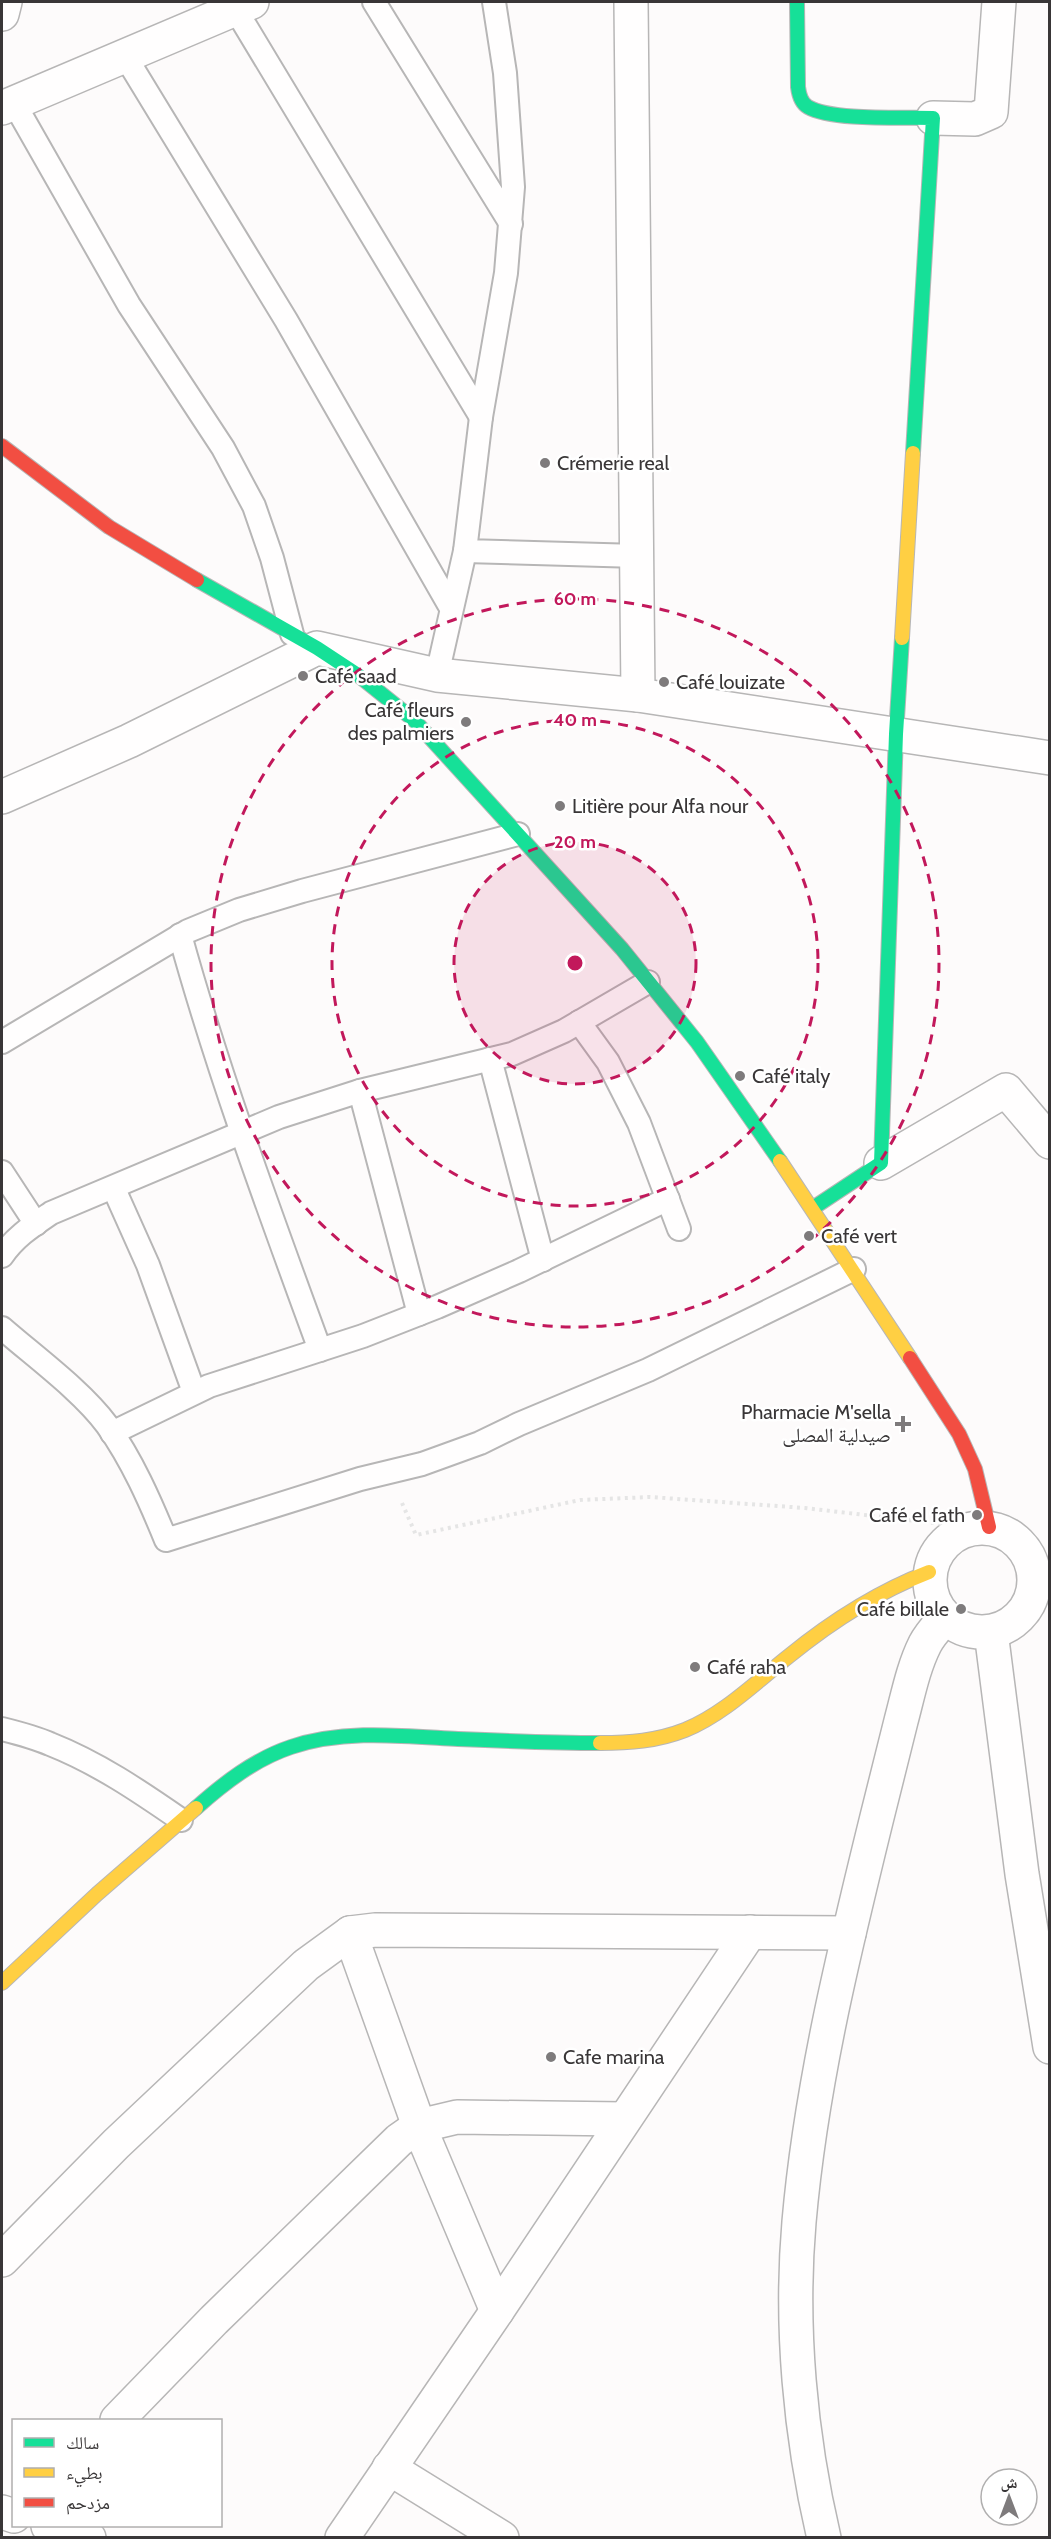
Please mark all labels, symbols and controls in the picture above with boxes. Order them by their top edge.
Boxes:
place label: Crémerie real [557,451,669,475]
marker: Crémerie real [538,456,552,470]
text: 60 m [554,588,596,610]
place label: Café saad [315,664,397,688]
marker: Café saad [296,669,310,683]
place label: Café louizate [676,670,785,694]
marker: Café louizate [657,675,671,689]
place label: Café fleurs des palmiers [348,698,454,745]
text: 40 m [553,709,597,731]
marker: Café fleurs des palmiers [459,715,473,729]
place label: Litière pour Alfa nour [572,794,749,818]
marker: Litière pour Alfa nour [553,799,567,813]
text: 20 m [554,831,596,853]
centre of rings [565,953,585,973]
place label: Café italy [752,1064,830,1088]
marker: Café italy [733,1069,747,1083]
place label: Café vert [821,1224,897,1248]
marker: Café vert [802,1229,816,1243]
place label: Pharmacie M'sella صيدلية المصلى [741,1400,891,1447]
marker: Pharmacie M'sella صيدلية المصلى [896,1417,910,1431]
place label: Café el fath [869,1503,965,1527]
marker: Café el fath [970,1508,984,1522]
place label: Café billale [857,1597,949,1621]
marker: Café billale [954,1602,968,1616]
place label: Café raha [707,1655,787,1679]
marker: Café raha [688,1660,702,1674]
place label: Cafe marina [563,2045,665,2069]
marker: Cafe marina [544,2050,558,2064]
legend [12,2419,222,2527]
text: سالك [66,2432,99,2454]
text: بطيء [66,2462,103,2488]
north arrow [979,2467,1039,2527]
text: ش [1001,2473,1018,2492]
text: مزدحم [66,2492,110,2515]

